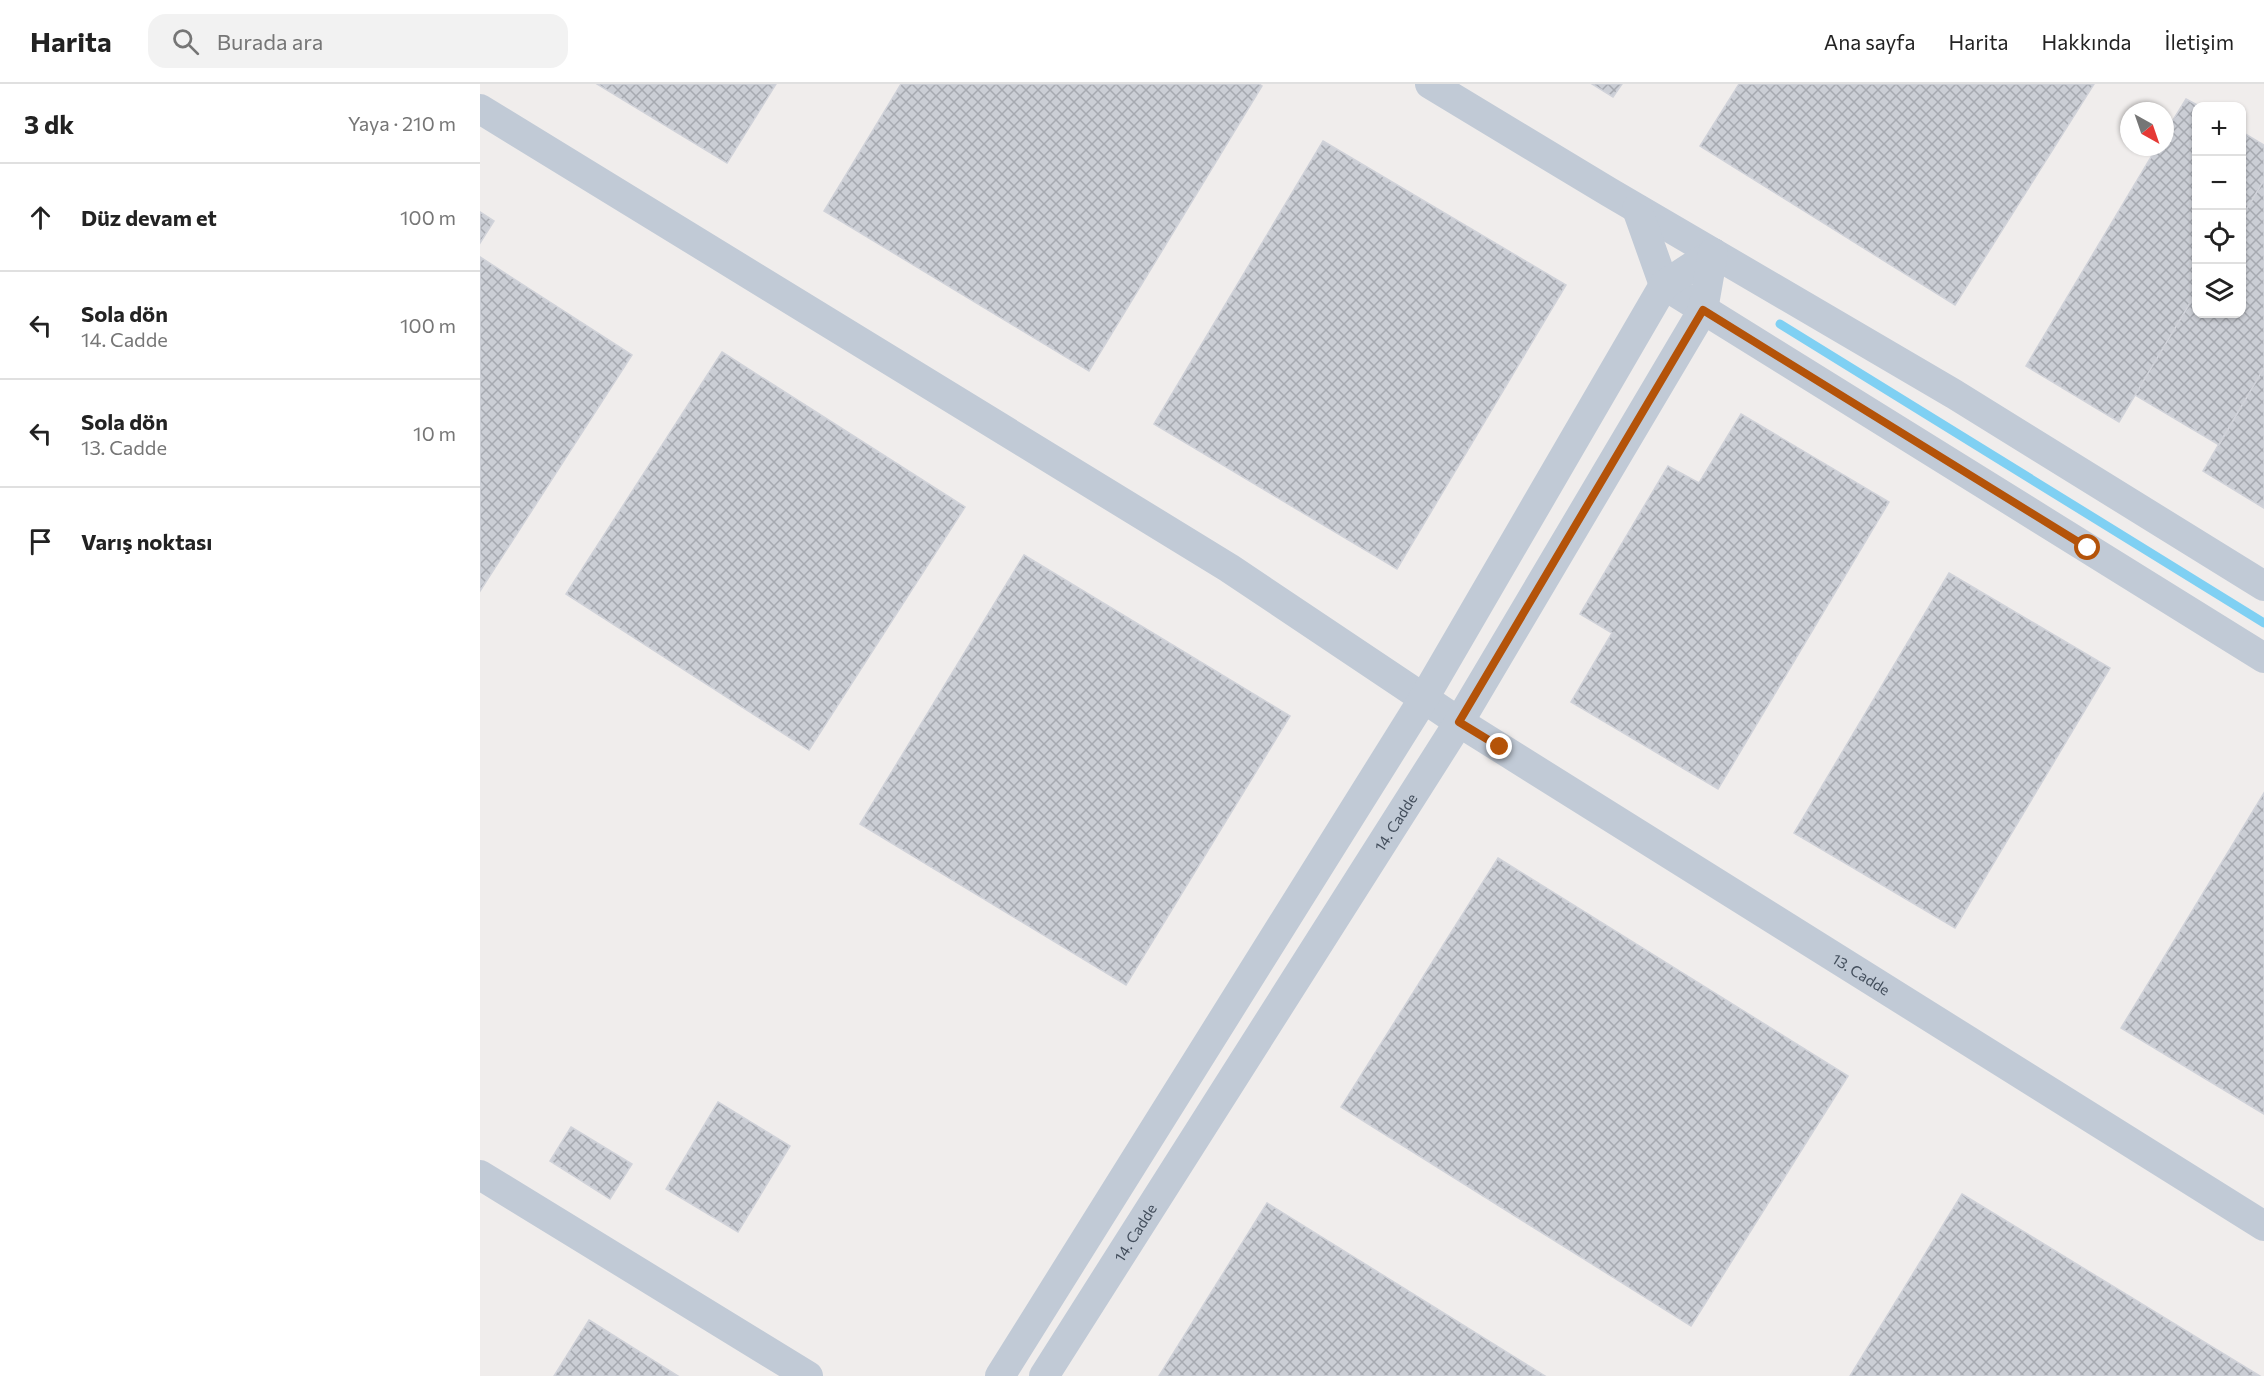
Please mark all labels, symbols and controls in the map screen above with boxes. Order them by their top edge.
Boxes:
search box [148,14,568,68]
text: Harita [30,24,112,58]
icon: search [169,25,202,58]
text: Burada ara [217,28,323,55]
text: Ana sayfa [1824,29,1915,54]
text: Harita [1948,29,2009,54]
text: Hakkında [2042,29,2132,54]
text: İletişim [2165,29,2234,54]
north arrow [2120,102,2174,156]
map controls [2192,102,2246,318]
button: + [2192,102,2246,156]
text: 3 dk [24,108,74,139]
text: Yaya · 210 m [348,111,456,135]
button: − [2192,156,2246,210]
icon: ahead [24,201,57,234]
text: Düz devam et [81,204,217,231]
text: 100 m [400,205,456,229]
button: locate [2192,210,2246,264]
button: layers [2192,264,2246,318]
text: Sola dön [81,300,168,327]
icon: left [24,309,57,342]
text: 100 m [400,313,456,337]
text: 14. Cadde [81,327,168,351]
text: Sola dön [81,408,168,435]
icon: left [24,417,57,450]
text: 10 m [413,421,456,445]
text: 13. Cadde [81,435,167,459]
icon: arrive [24,525,57,558]
text: Varış noktası [81,528,212,555]
route start [2074,534,2100,560]
route end [1486,733,1512,759]
street label: 14. Cadde [1370,790,1421,854]
street label: 13. Cadde [1829,949,1894,999]
street label: 14. Cadde [1110,1200,1160,1265]

